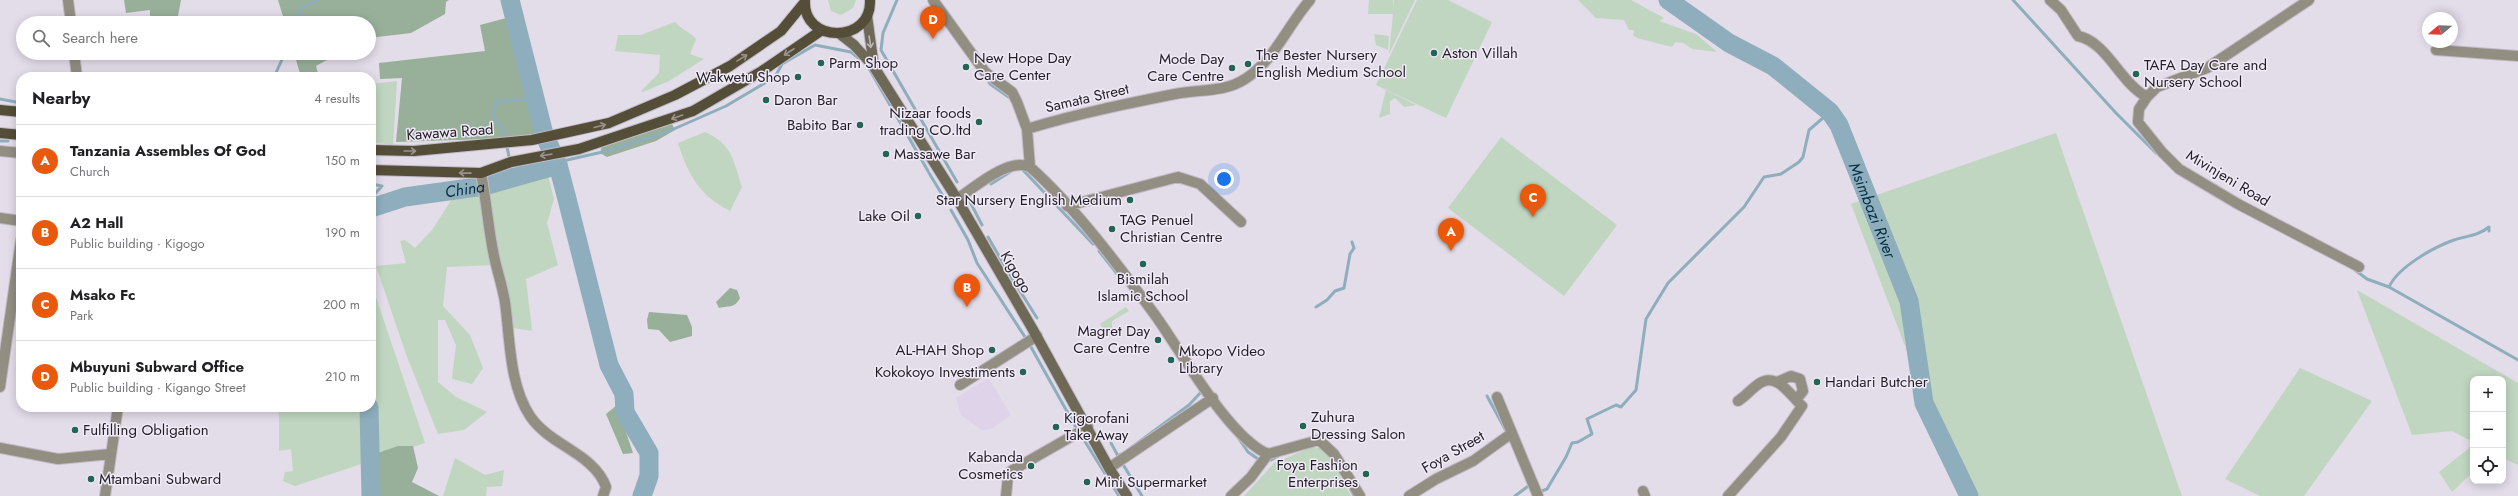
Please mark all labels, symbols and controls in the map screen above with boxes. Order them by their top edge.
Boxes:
pin: D [920,6,946,39]
north arrow [2422,12,2458,48]
search box [16,16,376,60]
icon: search [30,27,52,49]
text: Search here [62,27,138,49]
one-way arrow [866,35,874,48]
place label: Aston Villah [1442,42,1518,64]
place label: The Bester Nursery English Medium School [1256,44,1406,83]
place label: New Hope Day Care Center [974,47,1072,86]
one-way arrow [784,48,795,56]
place label: Mode Day Care Centre [1147,48,1224,87]
marker: Aston Villah [1429,48,1439,58]
place label: Parm Shop [829,52,899,74]
one-way arrow [736,54,747,62]
place label: TAFA Day Care and Nursery School [2144,54,2267,93]
marker: Parm Shop [816,58,826,68]
marker: The Bester Nursery English Medium School [1243,59,1253,69]
marker: New Hope Day Care Center [961,62,971,72]
marker: Mode Day Care Centre [1227,63,1237,73]
place label: Wakwetu Shop [696,66,790,88]
marker: TAFA Day Care and Nursery School [2131,69,2141,79]
marker: Wakwetu Shop [793,72,803,82]
street label: Samata Street [1043,78,1131,118]
text: Nearby [32,86,90,110]
text: 4 results [314,89,360,108]
place label: Daron Bar [774,89,838,111]
marker: Daron Bar [761,95,771,105]
place label: Nizaar foods trading CO.ltd [880,102,971,141]
one-way arrow [671,113,683,121]
place label: Babito Bar [787,114,853,136]
marker: Nizaar foods trading CO.ltd [974,117,984,127]
street label: Kawawa Road [406,118,494,146]
marker: Babito Bar [855,120,865,130]
one-way arrow [593,121,606,129]
text: Tanzania Assembles Of God [70,140,266,162]
place label: Massawe Bar [894,143,976,165]
street label: Mivinjeni Road [2182,144,2274,212]
one-way arrow [403,147,416,155]
marker: Massawe Bar [881,149,891,159]
text: A [40,151,50,170]
text: 150 m [325,151,360,170]
one-way arrow [540,151,553,159]
water label: Msimbazi River [1843,159,1902,263]
text: Church [70,162,110,181]
one-way arrow [459,169,472,176]
your location [1214,169,1234,189]
water label: China [443,175,486,203]
pin: C [1520,184,1546,217]
place label: Star Nursery English Medium [936,189,1122,211]
marker: Star Nursery English Medium [1125,195,1135,205]
place label: Lake Oil [858,205,910,227]
place label: TAG Penuel Christian Centre [1120,209,1223,248]
marker: Lake Oil [913,211,923,221]
text: A2 Hall [70,212,123,234]
pin: A [1438,218,1464,251]
text: B [41,223,49,242]
text: 190 m [325,223,360,242]
marker: TAG Penuel Christian Centre [1107,224,1117,234]
text: Public building · Kigogo [70,234,205,253]
street label: Kigogo [995,247,1037,297]
marker: Bismilah Islamic School [1138,259,1148,269]
place label: Bismilah Islamic School [1098,268,1188,307]
pin: B [954,274,980,307]
text: Msako Fc [70,284,135,306]
text: C [40,295,50,314]
text: 200 m [323,295,360,314]
text: Park [70,306,93,325]
place label: Magret Day Care Centre [1073,320,1150,359]
marker: Magret Day Care Centre [1153,335,1163,345]
place label: AL-HAH Shop [896,339,984,361]
place label: Mkopo Video Library [1179,340,1265,379]
marker: AL-HAH Shop [987,345,997,355]
marker: Mkopo Video Library [1166,355,1176,365]
text: Mbuyuni Subward Office [70,356,244,378]
place label: Kokokoyo Investiments [875,361,1015,383]
text: D [40,367,50,386]
text: 210 m [325,367,360,386]
marker: Kokokoyo Investiments [1018,367,1028,377]
place label: Handari Butcher [1825,371,1929,393]
map controls [2470,376,2506,484]
button: + [2470,376,2506,412]
marker: Handari Butcher [1812,377,1822,387]
text: Public building · Kigango Street [70,378,246,397]
place label: Zuhura Dressing Salon [1311,406,1406,445]
place label: Kigorofani Take Away [1064,407,1130,446]
button: − [2470,412,2506,448]
place label: Fulfilling Obligation [83,419,209,441]
marker: Zuhura Dressing Salon [1298,421,1308,431]
marker: Kigorofani Take Away [1051,422,1061,432]
marker: Fulfilling Obligation [70,425,80,435]
street label: Foya Street [1418,425,1489,479]
place label: Kabanda Cosmetics [958,446,1023,485]
button: locate [2470,448,2506,484]
place label: Foya Fashion Enterprises [1277,454,1358,493]
marker: Kabanda Cosmetics [1026,461,1036,471]
place label: Mtambani Subward [99,468,221,490]
marker: Foya Fashion Enterprises [1361,469,1371,479]
place label: Mini Supermarket [1095,471,1207,493]
marker: Mtambani Subward [86,474,96,484]
marker: Mini Supermarket [1082,477,1092,487]

